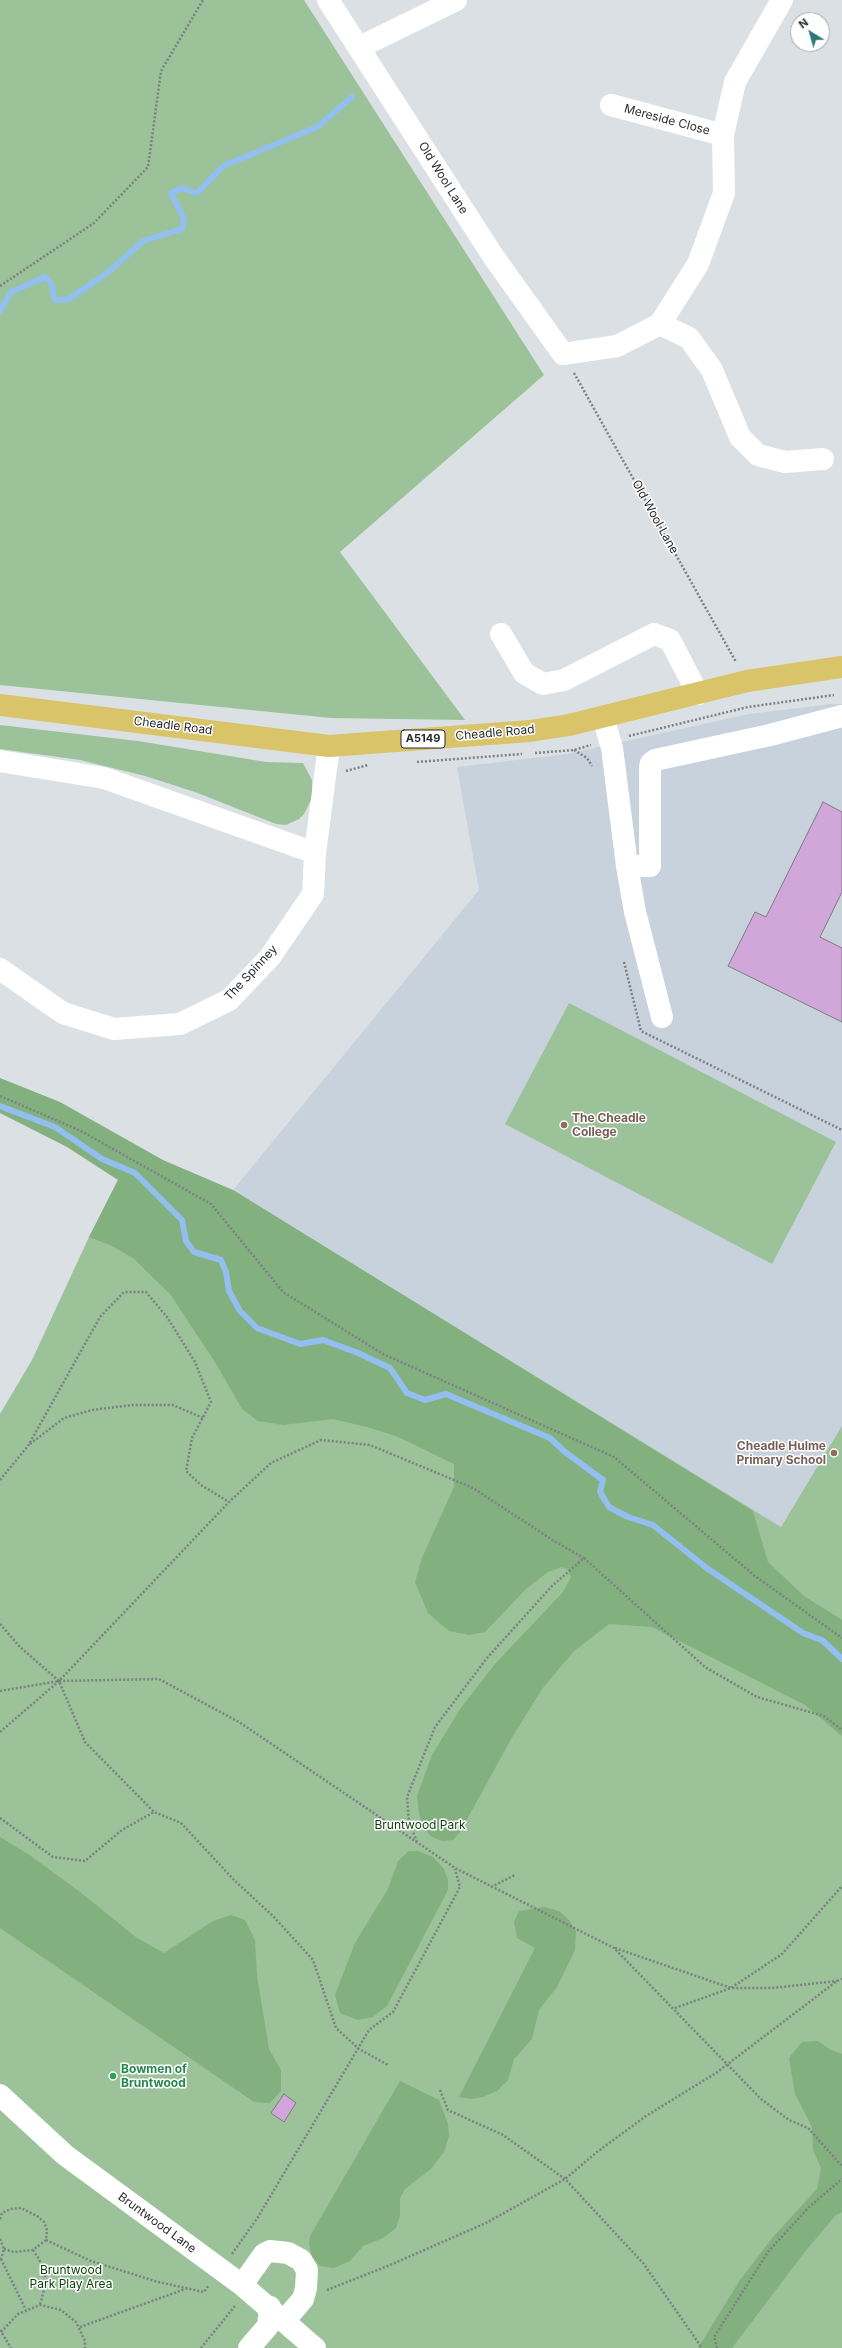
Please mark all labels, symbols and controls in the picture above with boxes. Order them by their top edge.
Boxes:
north arrow [790,12,830,52]
text: N [796,15,811,31]
street label: Mereside Close [622,102,712,138]
street label: Old Wool Lane [415,139,471,217]
street label: Old Wool Lane [629,478,681,556]
street label: Cheadle Road [133,714,213,738]
street label: Cheadle Road [455,722,535,744]
road number: A5149 [401,730,445,748]
street label: The Spinney [222,942,280,1004]
place label: The Cheadle College [572,1111,646,1139]
marker: The Cheadle College [559,1120,569,1130]
place label: Cheadle Hulme Primary School [737,1439,826,1467]
marker: Cheadle Hulme Primary School [829,1448,839,1458]
park label: Bruntwood Park [374,1818,466,1832]
place label: Bowmen of Bruntwood [121,2062,187,2090]
marker: Bowmen of Bruntwood [108,2071,118,2081]
street label: Bruntwood Lane [115,2190,199,2256]
park label: Bruntwood Park Play Area [30,2263,112,2291]

